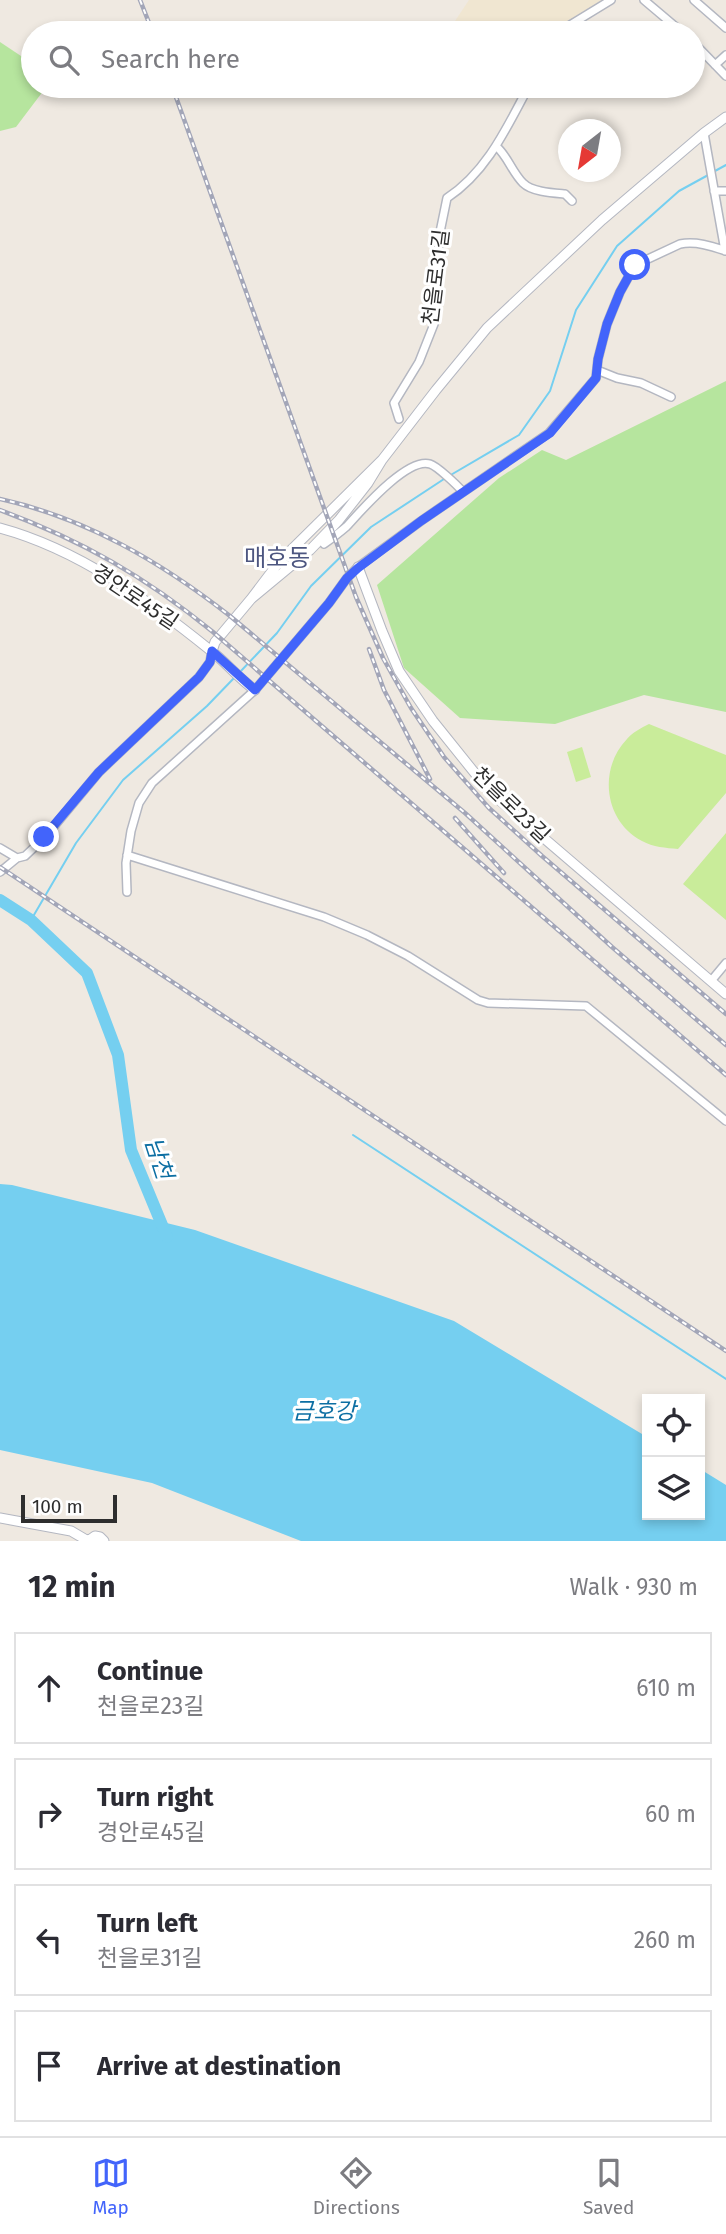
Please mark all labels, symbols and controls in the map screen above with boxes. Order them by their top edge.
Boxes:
search box [21,21,705,98]
icon: search [45,41,83,79]
text: Search here [101,44,240,75]
north arrow [558,119,621,182]
street label: 천을로31길 [417,228,455,326]
route start [619,249,650,280]
district label: 매호동 [244,544,310,572]
street label: 경안로45길 [87,559,183,635]
street label: 천을로23길 [467,762,555,848]
route end [28,821,59,852]
water label: 남천 [139,1134,180,1185]
map controls [642,1394,705,1520]
button: locate [642,1394,705,1457]
water label: 금호강 [292,1397,359,1425]
button: layers [642,1457,705,1520]
scale bar [21,1492,117,1524]
text: 100 m [32,1495,83,1518]
text: 12 min [28,1569,116,1605]
text: Walk · 930 m [569,1573,698,1601]
text: Continue [97,1656,203,1687]
icon: ahead [30,1669,68,1707]
text: 610 m [636,1674,696,1702]
text: 천을로23길 [97,1692,204,1720]
text: Turn right [97,1782,214,1813]
icon: right [30,1795,68,1833]
text: 60 m [645,1800,696,1828]
text: 경안로45길 [97,1818,205,1846]
text: Turn left [97,1908,198,1939]
icon: left [30,1921,68,1959]
text: 260 m [634,1926,696,1954]
text: 천을로31길 [97,1944,203,1972]
icon: arrive [30,2047,68,2085]
text: Arrive at destination [97,2051,341,2082]
tab: Map [92,2154,130,2219]
tab: Directions [313,2154,400,2219]
tab: Saved [583,2154,634,2219]

